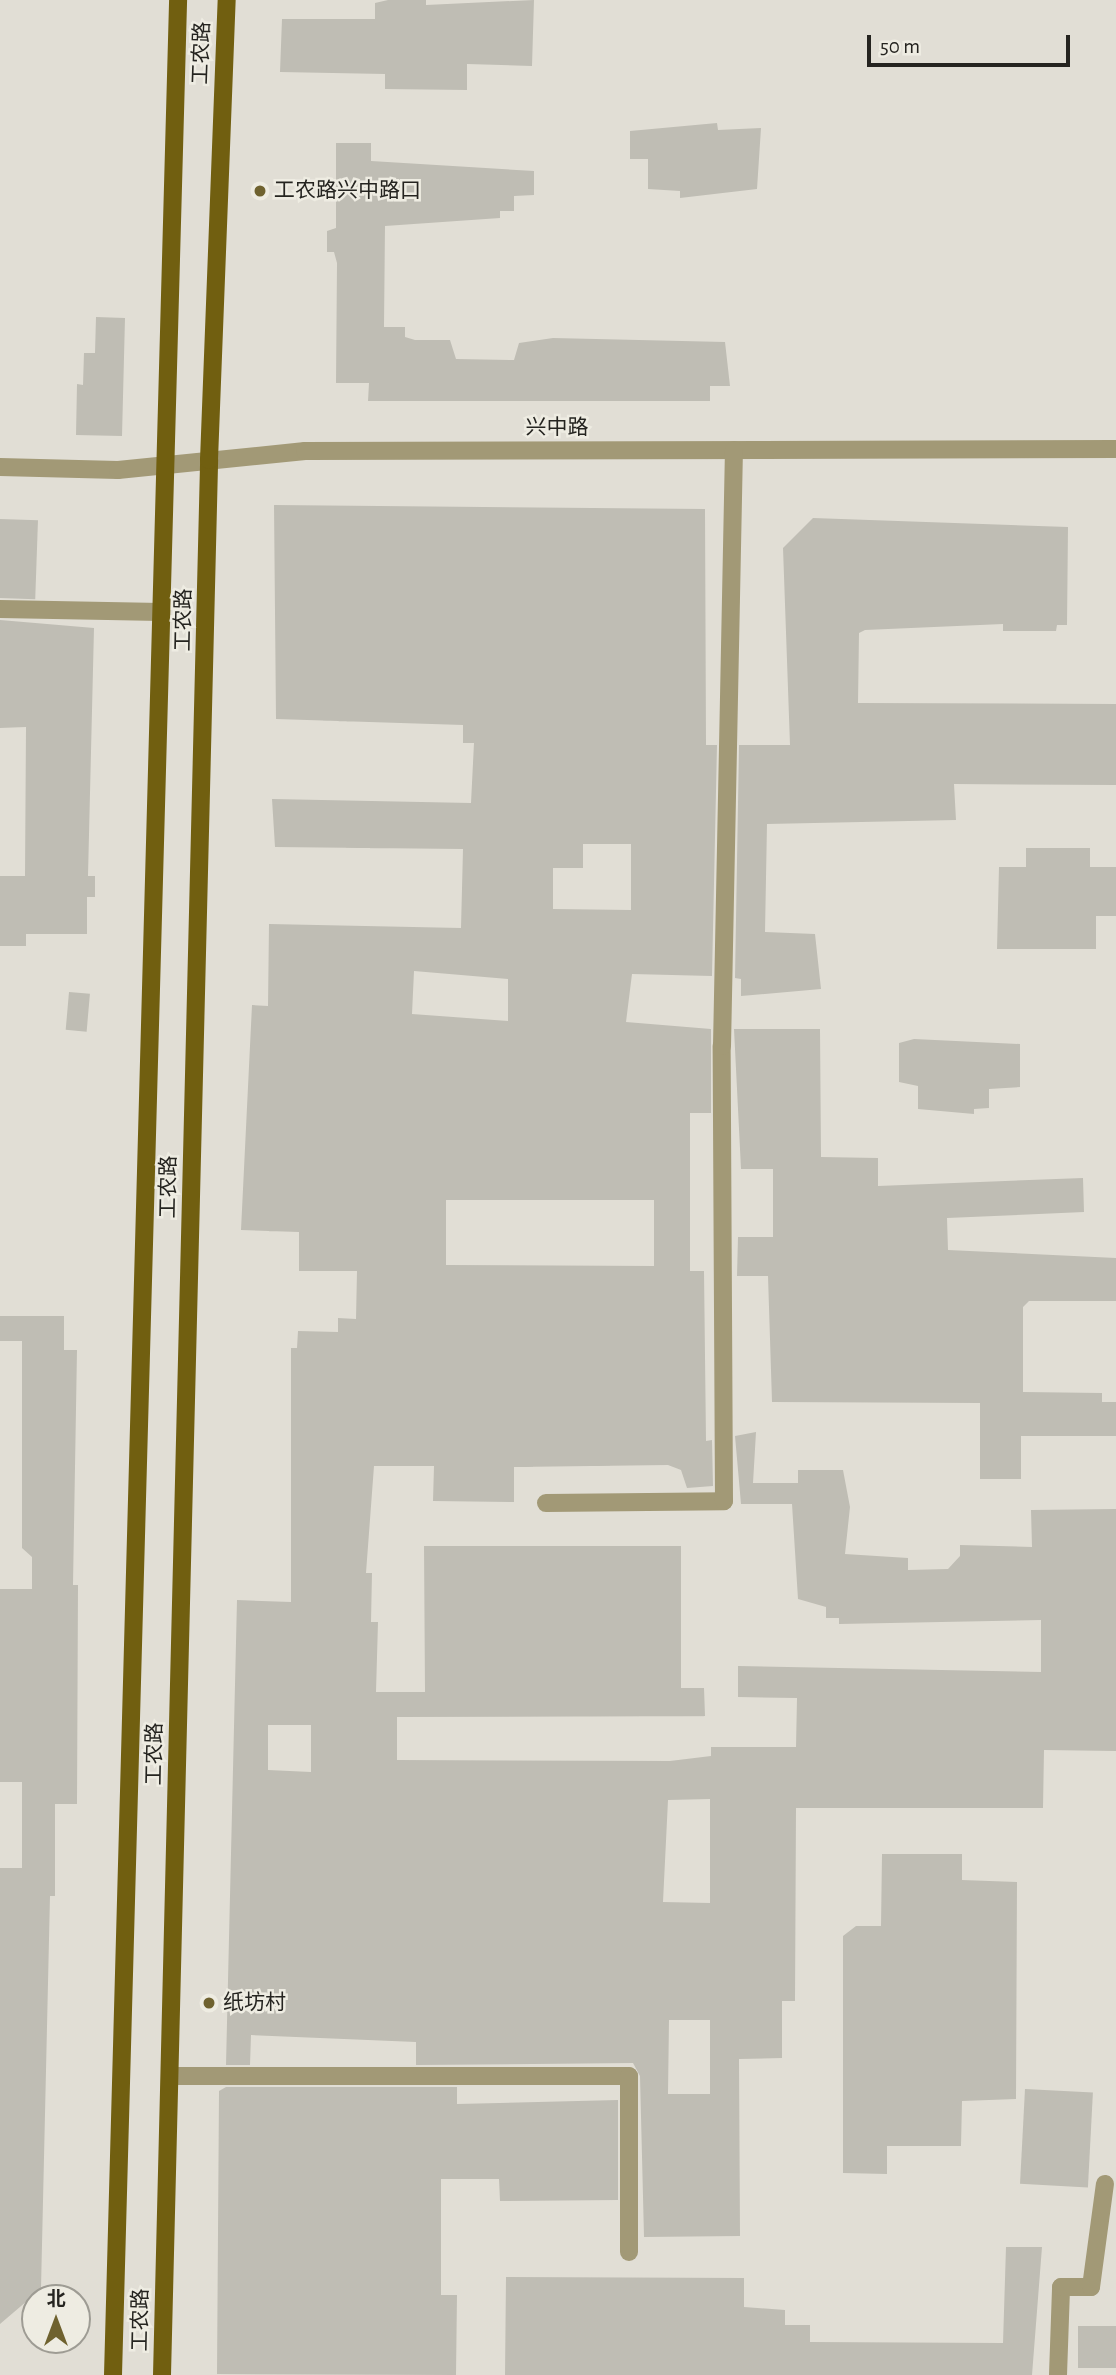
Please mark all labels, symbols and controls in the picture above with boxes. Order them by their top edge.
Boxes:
street label: 工农路 [188,21,216,85]
scale bar [871,21,1074,65]
text: 50 m [880,36,920,57]
place label: 工农路兴中路口 [274,178,421,204]
marker: 工农路兴中路口 [252,183,268,199]
street label: 兴中路 [526,415,588,441]
street label: 工农路 [171,588,197,652]
street label: 工农路 [156,1155,182,1219]
street label: 工农路 [142,1722,168,1786]
place label: 纸坊村 [223,1990,286,2016]
marker: 纸坊村 [201,1995,217,2011]
north arrow [21,2284,91,2354]
street label: 工农路 [128,2288,154,2352]
text: 北 [46,2290,66,2309]

